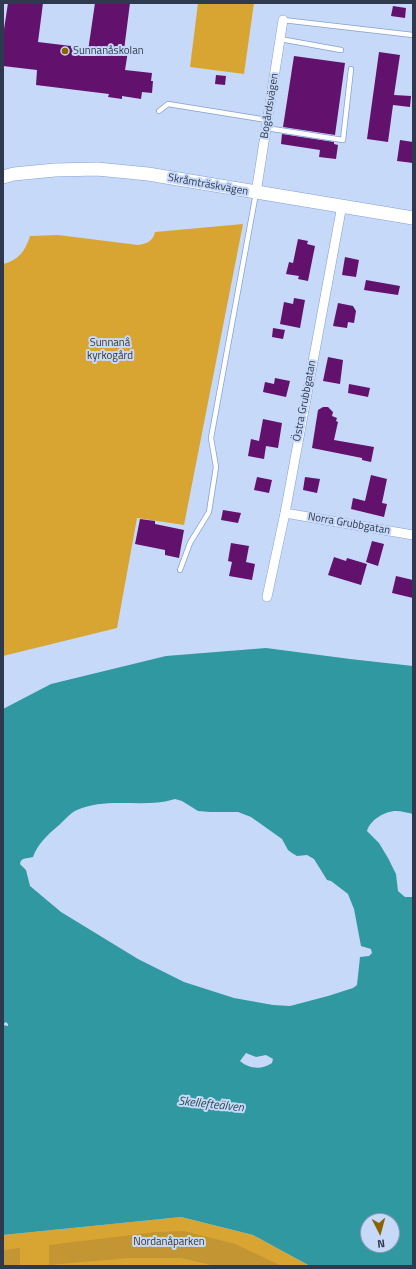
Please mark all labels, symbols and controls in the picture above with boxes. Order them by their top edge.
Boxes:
place label: Sunnanåskolan [73,44,144,58]
marker: Sunnanåskolan [60,46,70,56]
street label: Bogårdsvägen [258,72,282,140]
street label: Skråmträskvägen [167,171,249,199]
park label: Sunnanå kyrkogård [87,336,133,362]
street label: Östra Grubbgatan [291,359,319,443]
street label: Norra Grubbgatan [307,510,391,538]
water label: Skellefteälven [177,1094,245,1116]
north arrow [360,1213,400,1253]
park label: Nordanåparken [133,1235,205,1249]
text: N [377,1236,386,1252]

